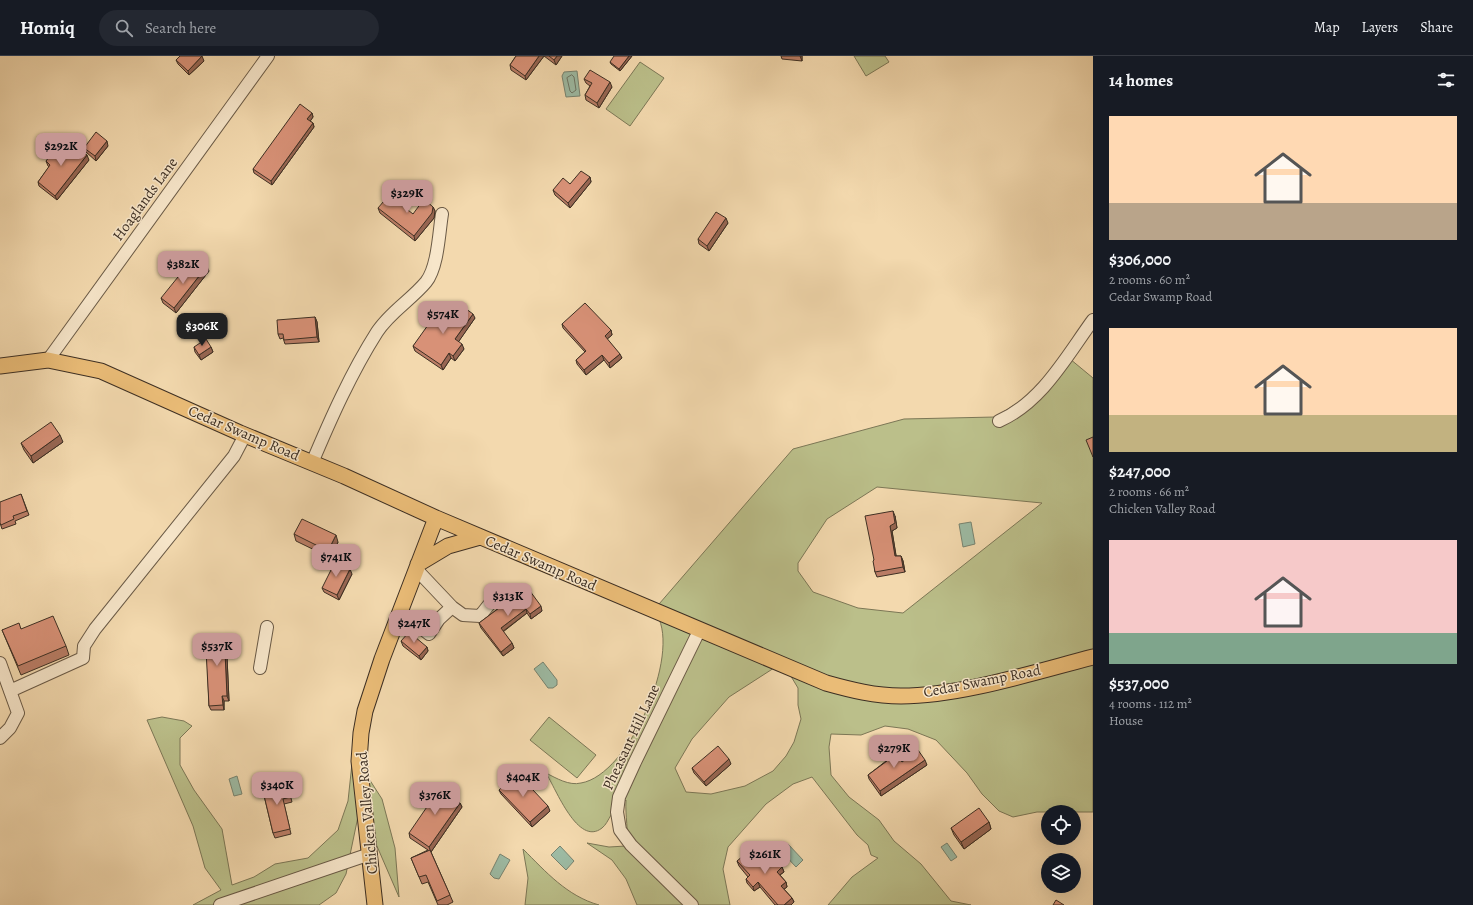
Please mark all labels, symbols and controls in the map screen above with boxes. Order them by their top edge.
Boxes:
search box [99,10,379,46]
text: Homiq [20,15,75,41]
icon: search [113,17,135,39]
text: Search here [145,18,216,38]
text: Map [1314,18,1340,37]
text: Layers [1362,18,1398,37]
text: Share [1420,18,1453,37]
text: 14 homes [1109,69,1173,92]
icon: filters [1435,69,1457,91]
pin: $292K [33,133,89,167]
text: $292K [44,137,78,154]
icon: home [1247,142,1319,214]
street label: Hoaglands Lane [108,153,182,245]
pin: $329K [379,180,435,214]
text: $329K [391,184,423,201]
text: $306,000 [1109,248,1171,271]
pin: $382K [155,251,211,285]
text: $382K [167,255,199,272]
text: 2 rooms · 60 m² [1109,271,1190,288]
text: Cedar Swamp Road [1109,288,1212,305]
pin: $574K [415,301,471,335]
text: $574K [427,305,459,322]
pin: $306K [174,313,230,347]
text: $306K [186,317,218,334]
icon: home [1247,354,1319,426]
street label: Cedar Swamp Road [185,401,304,466]
text: $247,000 [1109,460,1171,483]
text: 2 rooms · 66 m² [1109,483,1189,500]
text: Chicken Valley Road [1109,500,1216,517]
street label: Cedar Swamp Road [482,531,601,596]
pin: $741K [308,544,364,578]
text: $741K [321,548,351,565]
icon: home [1247,566,1319,638]
pin: $313K [480,583,536,617]
text: $313K [493,587,523,604]
pin: $247K [386,610,442,644]
text: $247K [398,614,430,631]
pin: $537K [189,633,245,667]
text: $537K [201,637,233,654]
street label: Cedar Swamp Road [922,660,1043,702]
text: $537,000 [1109,672,1169,695]
street label: Pheasant Hill Lane [598,681,664,793]
text: 4 rooms · 112 m² [1109,695,1192,712]
text: House [1109,712,1143,729]
pin: $279K [866,735,922,769]
text: $279K [878,739,910,756]
street label: Chicken Valley Road [352,750,382,875]
pin: $404K [495,764,551,798]
text: $404K [506,768,540,785]
pin: $340K [249,772,305,806]
text: $340K [261,776,293,793]
pin: $376K [407,782,463,816]
text: $376K [419,786,451,803]
map controls [1041,805,1081,893]
button: locate [1041,805,1081,845]
pin: $261K [737,841,793,875]
text: $261K [749,845,781,862]
button: layers [1041,853,1081,893]

